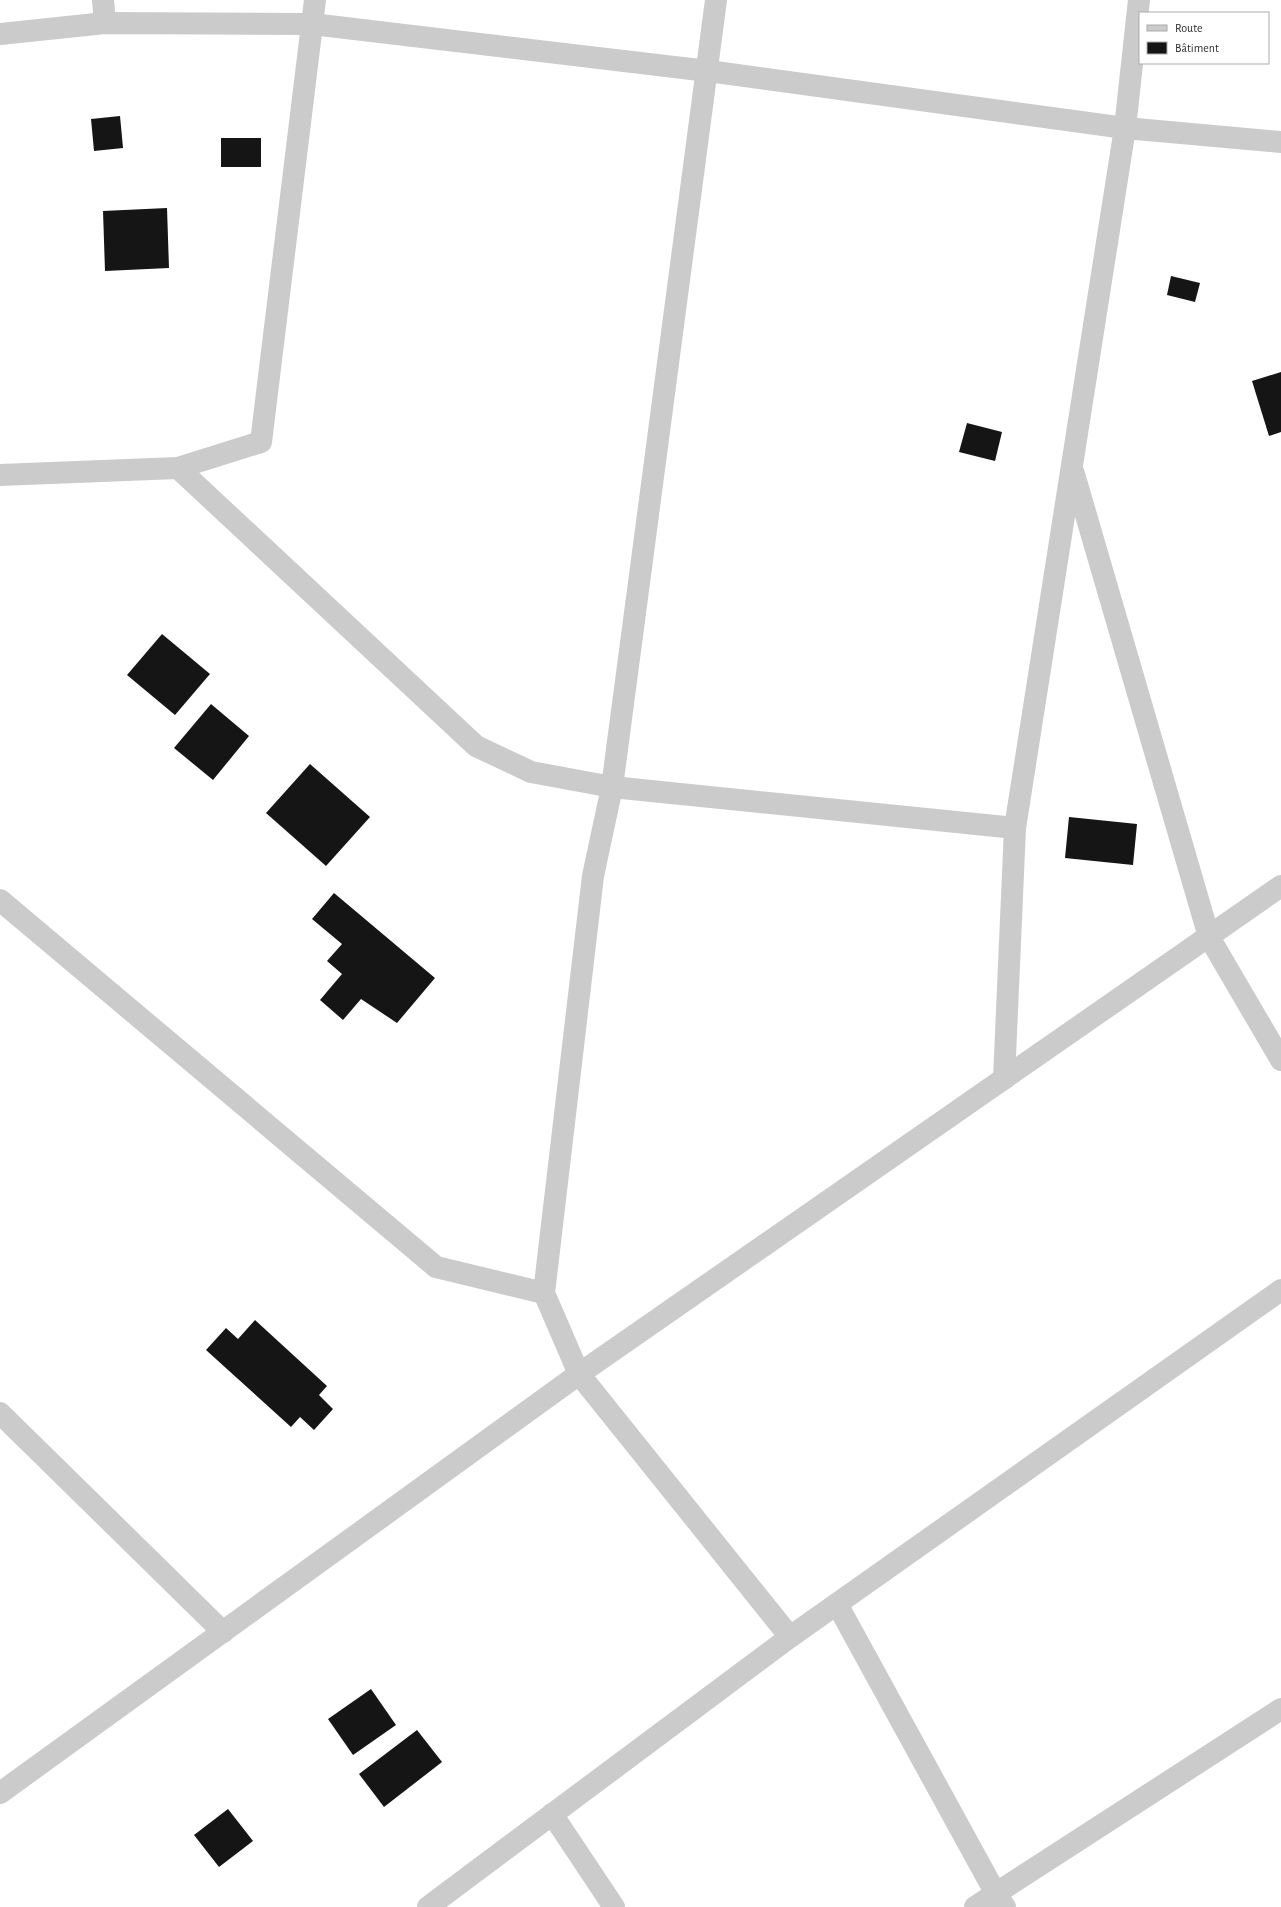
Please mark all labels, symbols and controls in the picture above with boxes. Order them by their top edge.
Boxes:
legend [1139,12,1269,64]
text: Route [1175,22,1202,34]
text: Bâtiment [1175,42,1219,54]

